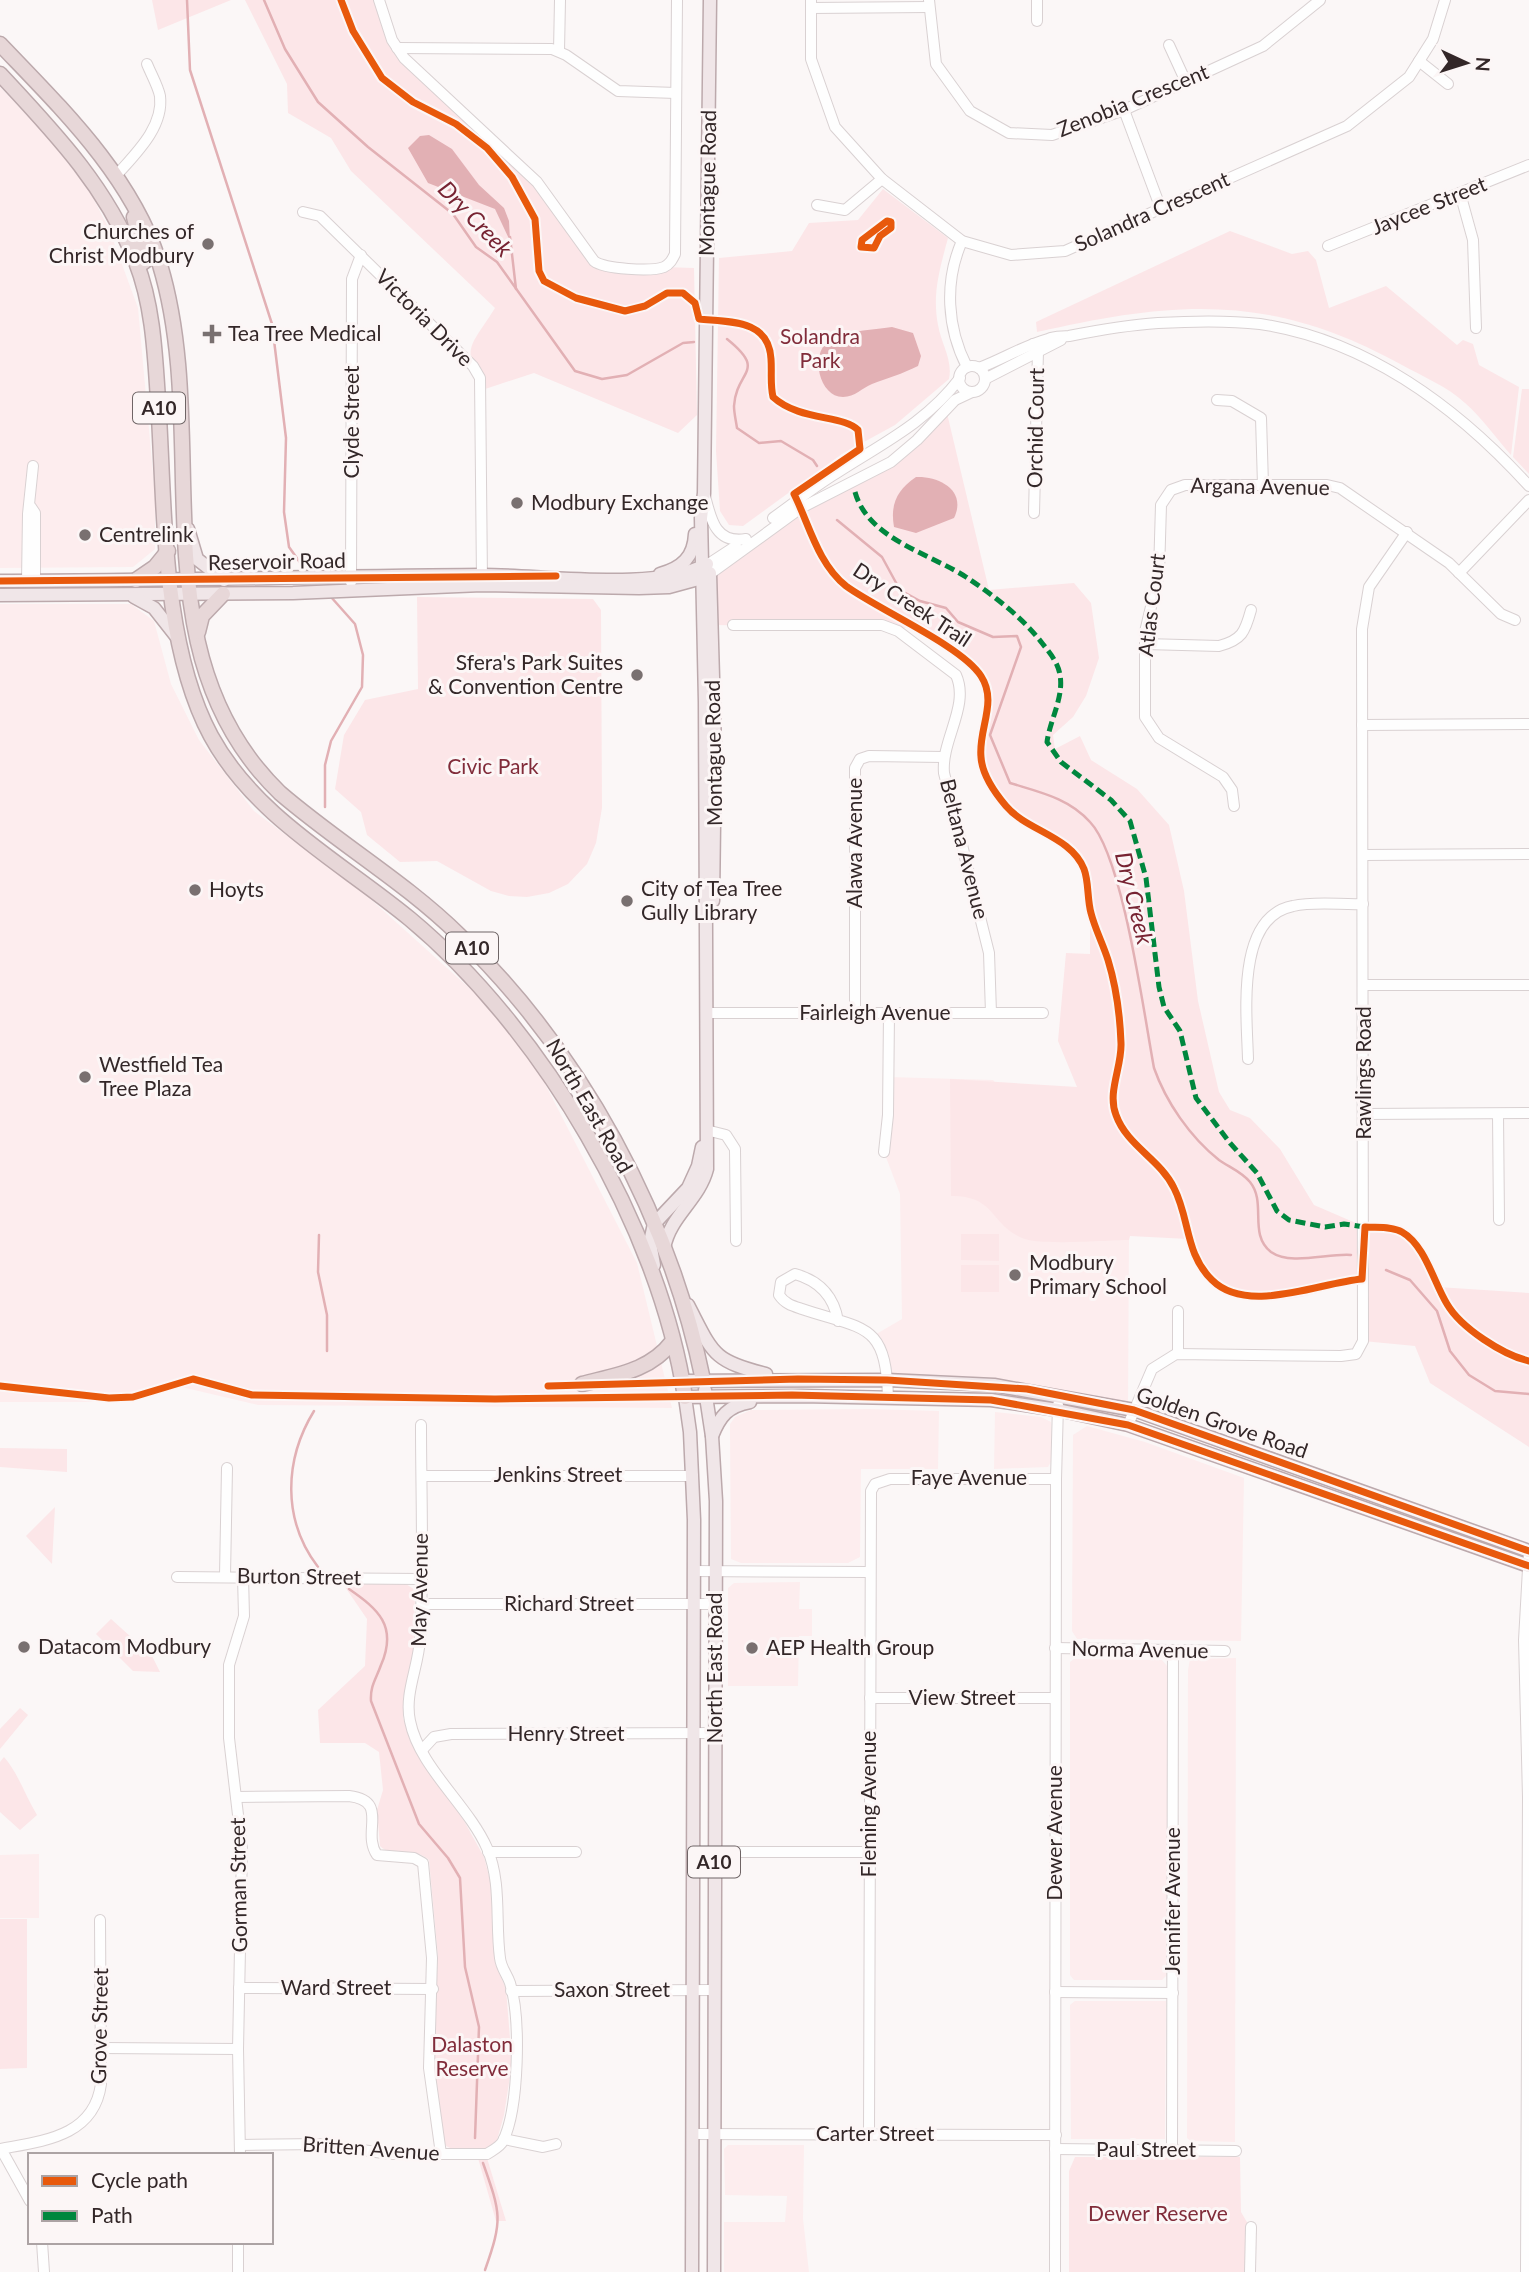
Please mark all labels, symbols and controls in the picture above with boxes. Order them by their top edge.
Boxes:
north arrow [1431,28,1501,98]
text: N [1471,56,1495,72]
street label: Zenobia Crescent [1053,58,1212,141]
street label: Montague Road [693,110,720,256]
street label: Solandra Crescent [1070,165,1233,256]
street label: Jaycee Street [1367,170,1490,239]
water label: Dry Creek [433,175,519,263]
place label: Churches of Christ Modbury [49,218,195,267]
marker: Churches of Christ Modbury [200,236,216,252]
street label: Victoria Drive [371,263,479,371]
place label: Tea Tree Medical [228,320,381,345]
park label: Solandra Park [780,323,860,372]
marker: Tea Tree Medical [202,324,222,344]
street label: Clyde Street [338,365,363,479]
street label: Orchid Court [1021,367,1048,488]
road number: A10 [133,392,185,424]
street label: Argana Avenue [1190,472,1330,499]
place label: Modbury Exchange [531,489,709,514]
marker: Modbury Exchange [509,495,525,511]
place label: Centrelink [99,521,194,546]
marker: Centrelink [77,527,93,543]
street label: Reservoir Road [208,547,346,574]
street label: Atlas Court [1132,551,1169,658]
street label: Dry Creek Trail [849,556,977,651]
place label: Sfera's Park Suites & Convention Centre [428,649,623,698]
marker: Sfera's Park Suites & Convention Centre [629,667,645,683]
street label: Montague Road [699,680,726,826]
park label: Civic Park [447,753,539,778]
street label: Beltana Avenue [936,776,995,921]
street label: Alawa Avenue [841,778,866,908]
water label: Dry Creek [1110,849,1160,948]
place label: City of Tea Tree Gully Library [641,875,782,924]
place label: Hoyts [209,876,264,901]
marker: Hoyts [187,882,203,898]
marker: City of Tea Tree Gully Library [619,893,635,909]
road number: A10 [446,932,498,964]
street label: Fairleigh Avenue [799,999,951,1024]
street label: Rawlings Road [1350,1006,1375,1140]
street label: North East Road [542,1034,639,1177]
place label: Westfield Tea Tree Plaza [99,1051,223,1100]
marker: Westfield Tea Tree Plaza [77,1069,93,1085]
place label: Modbury Primary School [1029,1249,1167,1298]
marker: Modbury Primary School [1007,1267,1023,1283]
street label: Golden Grove Road [1134,1381,1311,1463]
street label: Jenkins Street [494,1461,623,1486]
street label: Faye Avenue [911,1464,1027,1489]
street label: May Avenue [405,1533,432,1647]
street label: Burton Street [237,1562,362,1589]
street label: Richard Street [504,1590,634,1615]
street label: North East Road [701,1593,726,1743]
place label: Datacom Modbury [38,1633,211,1658]
place label: AEP Health Group [766,1634,934,1659]
street label: Norma Avenue [1071,1635,1209,1662]
marker: Datacom Modbury [16,1639,32,1655]
marker: AEP Health Group [744,1640,760,1656]
street label: View Street [909,1684,1016,1709]
street label: Henry Street [507,1720,625,1745]
street label: Fleming Avenue [855,1731,880,1877]
street label: Dewer Avenue [1041,1765,1066,1901]
street label: Gorman Street [224,1817,251,1953]
street label: Jennifer Avenue [1159,1827,1184,1975]
road number: A10 [688,1846,740,1878]
street label: Grove Street [85,1967,112,2084]
street label: Ward Street [281,1974,392,1999]
street label: Saxon Street [554,1976,670,2001]
park label: Dalaston Reserve [431,2031,513,2080]
street label: Carter Street [816,2120,935,2145]
street label: Britten Avenue [302,2130,440,2165]
street label: Paul Street [1096,2136,1196,2161]
legend [28,2153,273,2244]
text: Cycle path [91,2167,188,2192]
park label: Dewer Reserve [1088,2200,1228,2225]
text: Path [91,2202,133,2227]

